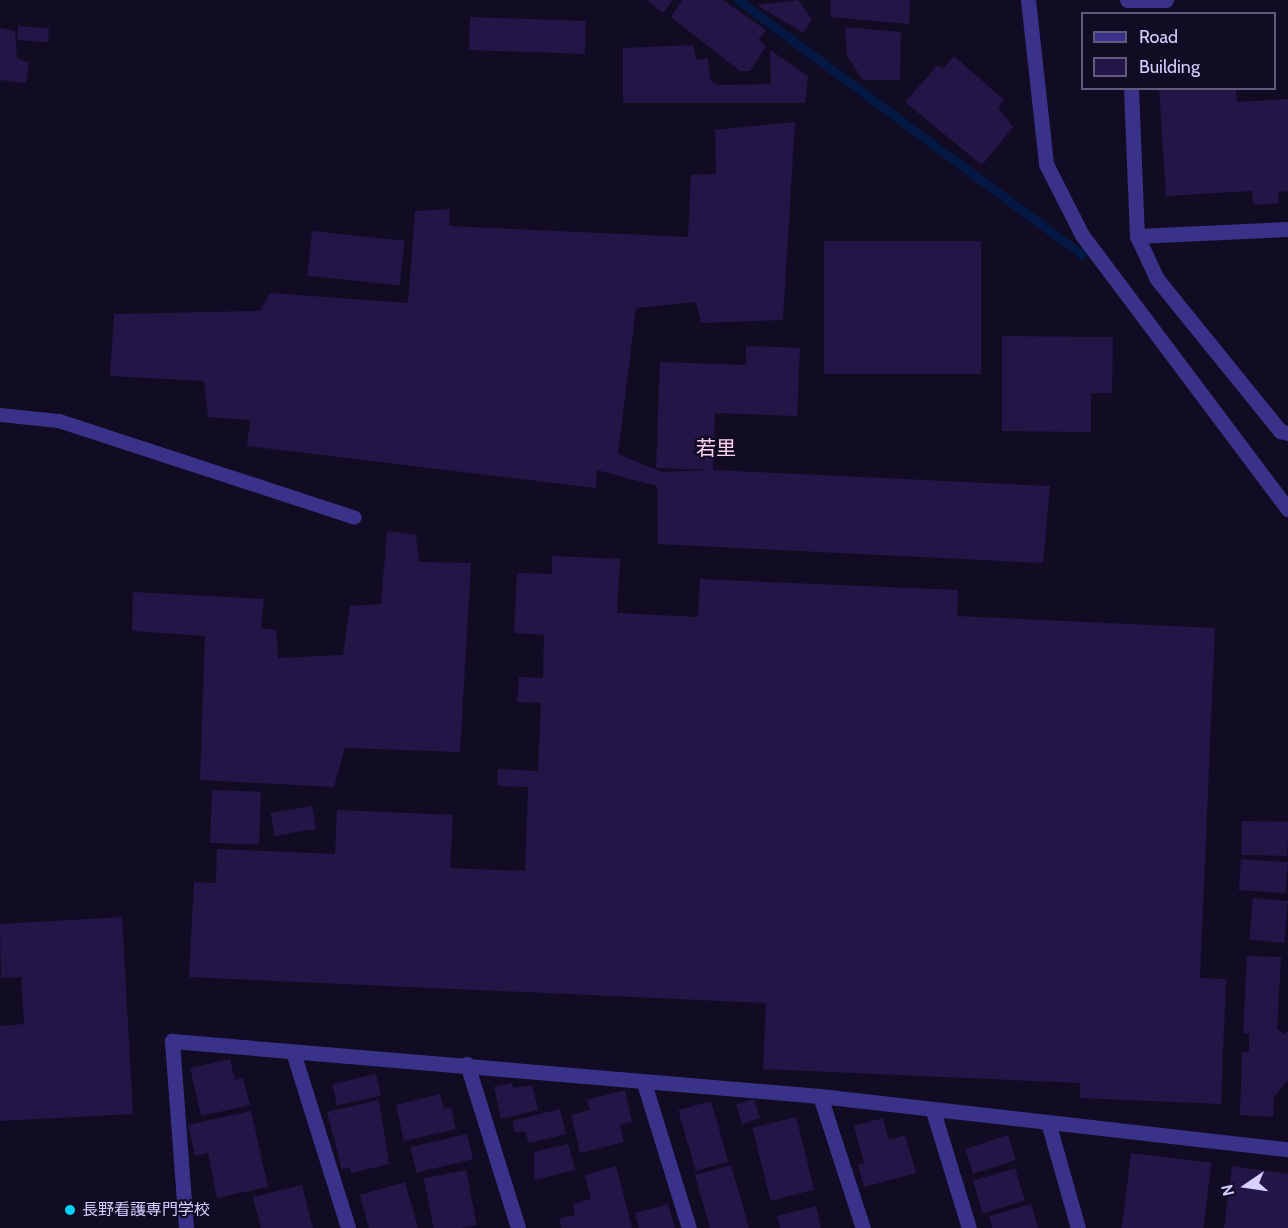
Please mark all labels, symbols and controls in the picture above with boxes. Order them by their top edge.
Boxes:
legend [1081,12,1276,90]
text: Road [1139,26,1178,48]
text: Building [1139,56,1200,78]
district label: 若里 [696,436,736,460]
north arrow [1216,1156,1276,1216]
text: N [1217,1183,1239,1198]
place label: 長野看護専門学校 [82,1200,210,1220]
marker: 長野看護専門学校 [63,1203,77,1217]

